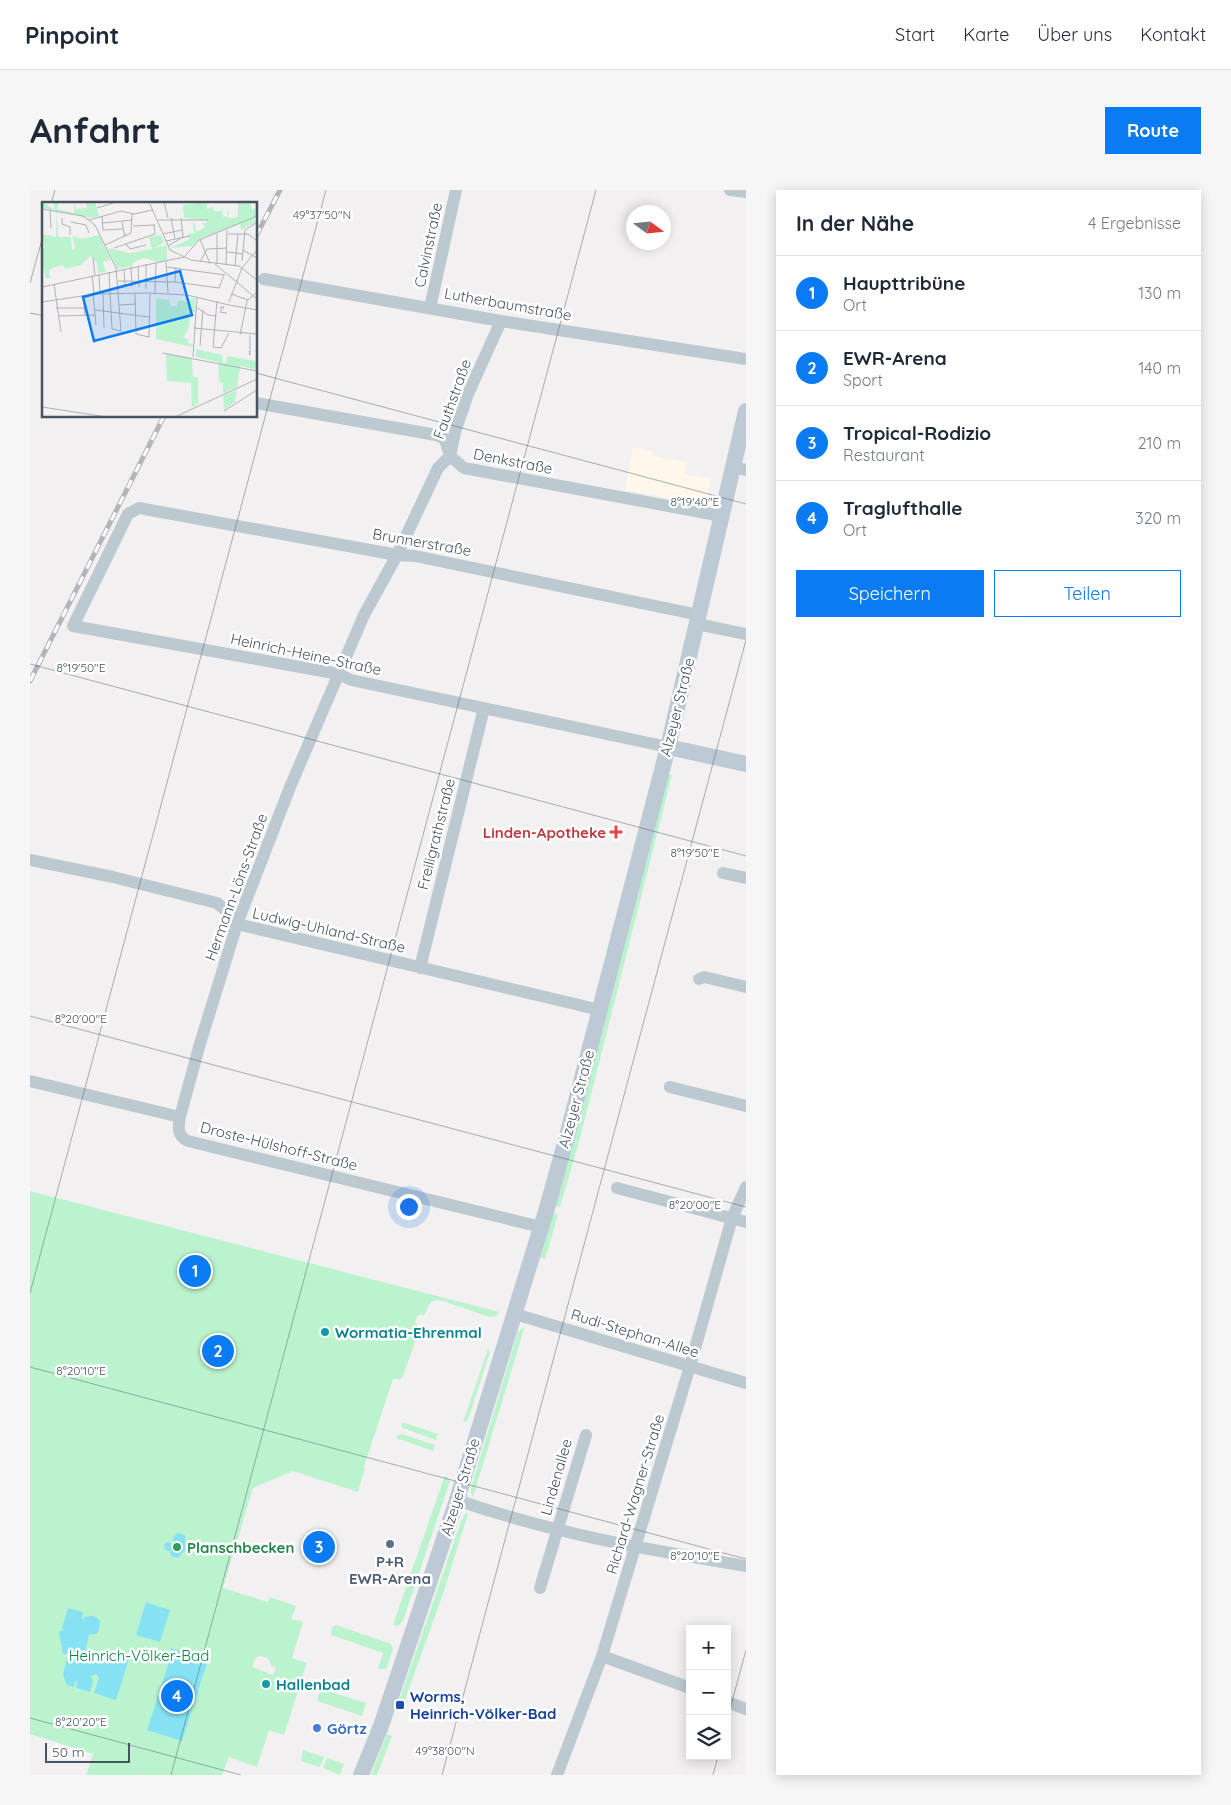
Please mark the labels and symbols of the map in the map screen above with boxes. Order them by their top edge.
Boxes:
street label: Calvinstraße [410,201,446,289]
inset map [42,202,258,418]
north arrow [626,205,671,250]
text: 49°37'50"N [293,207,351,222]
street label: Lutherbaumstraße [443,283,573,325]
street label: Fauthstraße [429,356,475,442]
street label: Denkstraße [472,444,554,478]
text: 8°19'40"E [671,494,720,509]
street label: Brunnerstraße [371,524,473,560]
street label: Heinrich-Heine-Straße [229,629,383,679]
street label: Alzeyer Straße [656,656,698,758]
text: 8°19'50"E [56,660,106,675]
street label: Freiligrathstraße [413,776,459,892]
street label: Hermann-Löns-Straße [201,811,271,963]
place label: Linden-Apotheke [483,823,606,842]
marker: Linden-Apotheke [610,826,622,838]
text: 8°19'50"E [670,845,720,860]
street label: Ludwig-Uhland-Straße [251,903,407,957]
text: 8°20'00"E [55,1011,107,1026]
street label: Alzeyer Straße [554,1048,598,1150]
street label: Droste-Hülshoff-Straße [198,1117,360,1175]
your location [396,1194,422,1220]
text: 8°20'00"E [669,1197,721,1212]
pin: 1 [179,1252,211,1290]
street label: Rudi-Stephan-Allee [569,1304,701,1362]
place label: Wormatia-Ehrenmal [335,1323,482,1342]
marker: Wormatia-Ehrenmal [319,1326,331,1338]
pin: 2 [202,1332,234,1370]
text: 8°20'10"E [56,1363,106,1378]
street label: Richard-Wagner-Straße [602,1412,668,1576]
street label: Alzeyer Straße [436,1436,484,1538]
street label: Lindenallee [536,1436,576,1518]
pin: 3 [303,1528,335,1566]
place label: Planschbecken [187,1538,294,1557]
marker: P+R EWR-Arena [384,1538,396,1550]
marker: Planschbecken [171,1541,183,1553]
text: 8°20'10"E [670,1548,720,1563]
place label: P+R EWR-Arena [349,1552,431,1588]
park label: Heinrich-Völker-Bad [69,1646,209,1665]
place label: Hallenbad [276,1675,350,1694]
pin: 4 [161,1677,193,1715]
marker: Hallenbad [260,1678,272,1690]
place label: Worms, Heinrich-Völker-Bad [410,1687,556,1723]
marker: Worms, Heinrich-Völker-Bad [394,1699,406,1711]
text: 8°20'20"E [55,1714,107,1729]
place label: Görtz [327,1719,367,1738]
marker: Görtz [311,1722,323,1734]
scale bar [45,1740,130,1763]
text: 49°38'00"N [415,1743,475,1758]

